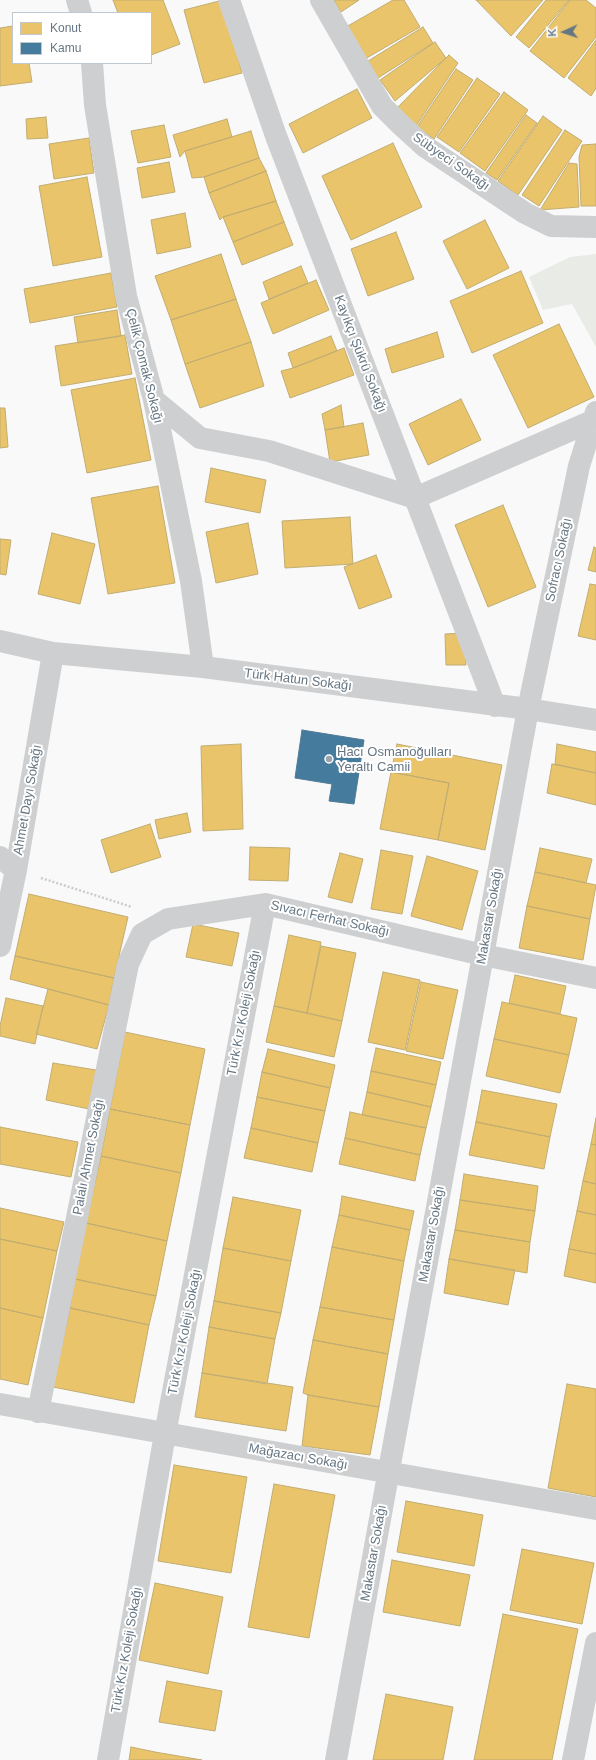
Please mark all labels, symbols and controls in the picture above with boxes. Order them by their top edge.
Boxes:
legend [12,12,152,64]
north arrow [544,12,584,52]
text: Konut [50,21,81,35]
text: K [546,28,558,37]
text: Kamu [50,41,81,55]
street label: Sübyeci Sokağı [410,130,492,194]
street label: Kayıkçı Şükrü Sokağı [330,293,390,415]
street label: Çelik Çomak Sokağı [122,307,166,425]
street label: Sofracı Sokağı [543,517,575,603]
street label: Türk Hatun Sokağı [243,666,353,694]
street label: Ahmet Dayı Sokağı [11,743,45,857]
place label: Hacı Osmanoğulları Yeraltı Camii [337,744,452,775]
marker: Hacı Osmanoğulları Yeraltı Camii [324,754,334,764]
street label: Makastar Sokağı [474,867,506,965]
street label: Sıvacı Ferhat Sokağı [269,898,391,940]
street label: Türk Kız Koleji Sokağı [224,949,264,1077]
street label: Palalı Ahmet Sokağı [70,1098,108,1216]
street label: Makastar Sokağı [416,1185,448,1283]
street label: Türk Kız Koleji Sokağı [165,1268,205,1396]
street label: Mağazacı Sokağı [247,1441,349,1473]
street label: Makastar Sokağı [358,1504,390,1602]
street label: Türk Kız Koleji Sokağı [108,1586,146,1714]

